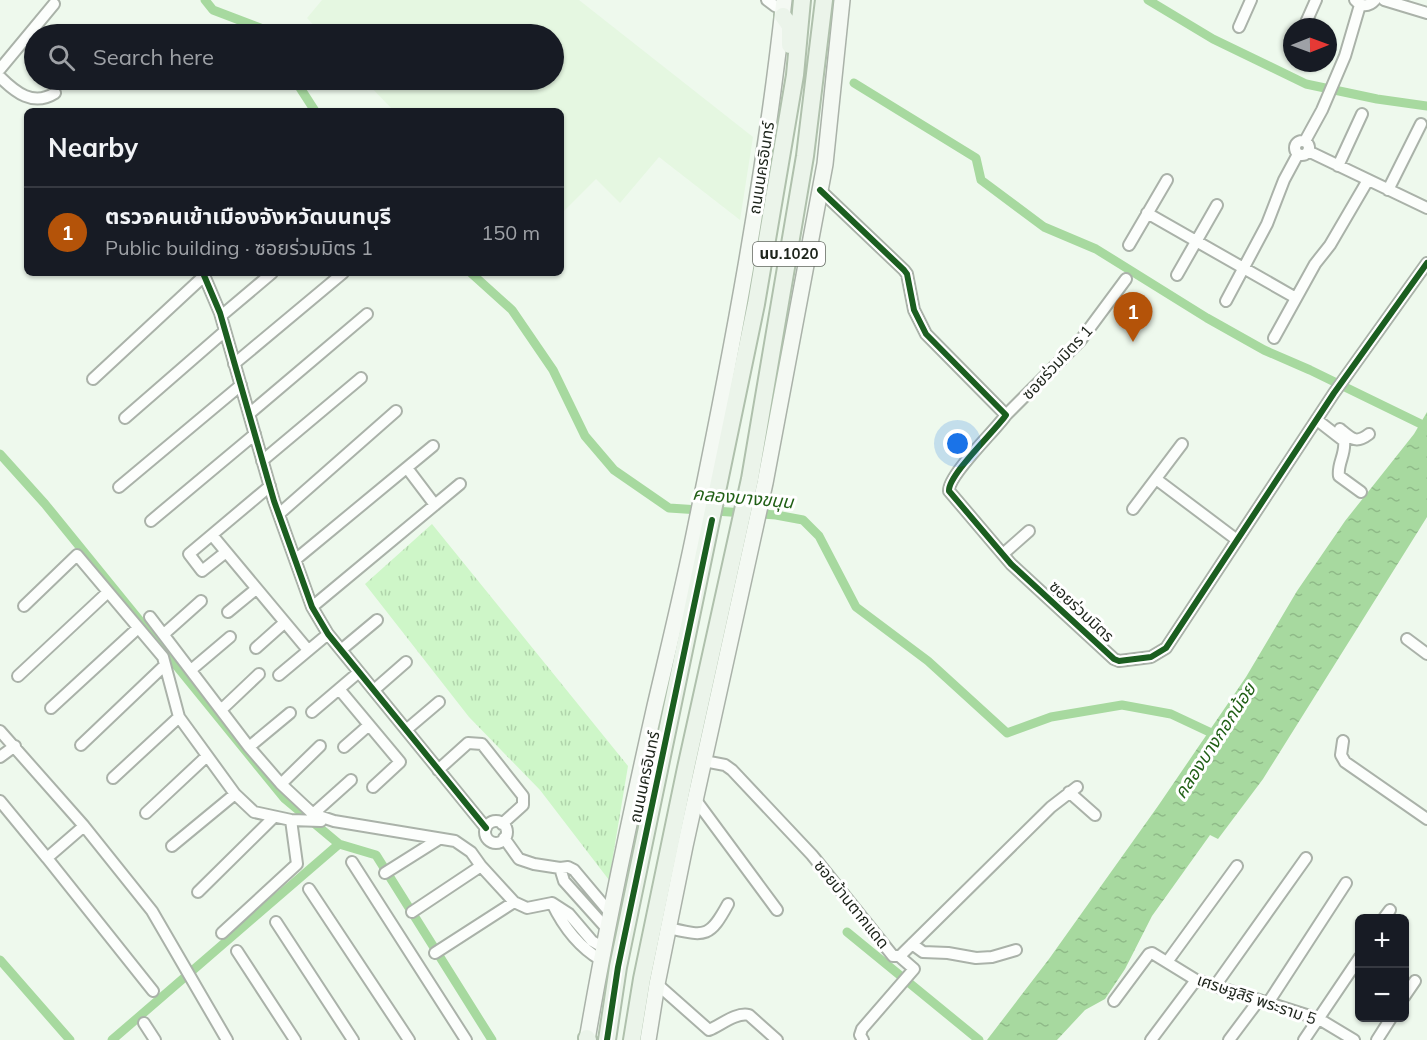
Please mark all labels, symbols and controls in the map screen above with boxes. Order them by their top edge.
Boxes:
north arrow [1283,18,1337,72]
search box [24,24,564,90]
icon: search [45,41,78,74]
text: Search here [93,43,214,71]
street label: ถนนนครอินทร์ [744,120,778,216]
text: Nearby [48,131,138,164]
text: ตรวจคนเข้าเมืองจังหวัดนนทบุรี [105,202,391,230]
text: 1 [62,220,74,245]
text: 150 m [481,220,540,245]
text: Public building · ซอยร่วมมิตร 1 [105,235,373,260]
road number: นบ.1020 [753,242,825,266]
pin: 1 [1114,292,1152,342]
street label: ซอยร่วมมิตร 1 [1017,321,1097,403]
your location [943,429,972,458]
water label: คลองบางขนุน [692,482,795,513]
street label: ซอยร่วมมิตร [1046,576,1119,646]
water label: คลองบางกอกน้อย [1169,678,1261,803]
street label: ถนนนครอินทร์ [625,729,664,825]
street label: ซอยบ้านตากแดด [810,856,894,952]
map controls [1355,914,1409,1022]
button: + [1355,914,1409,968]
button: − [1355,968,1409,1022]
street label: เศรษฐสิริ พระราม 5 [1195,969,1319,1029]

